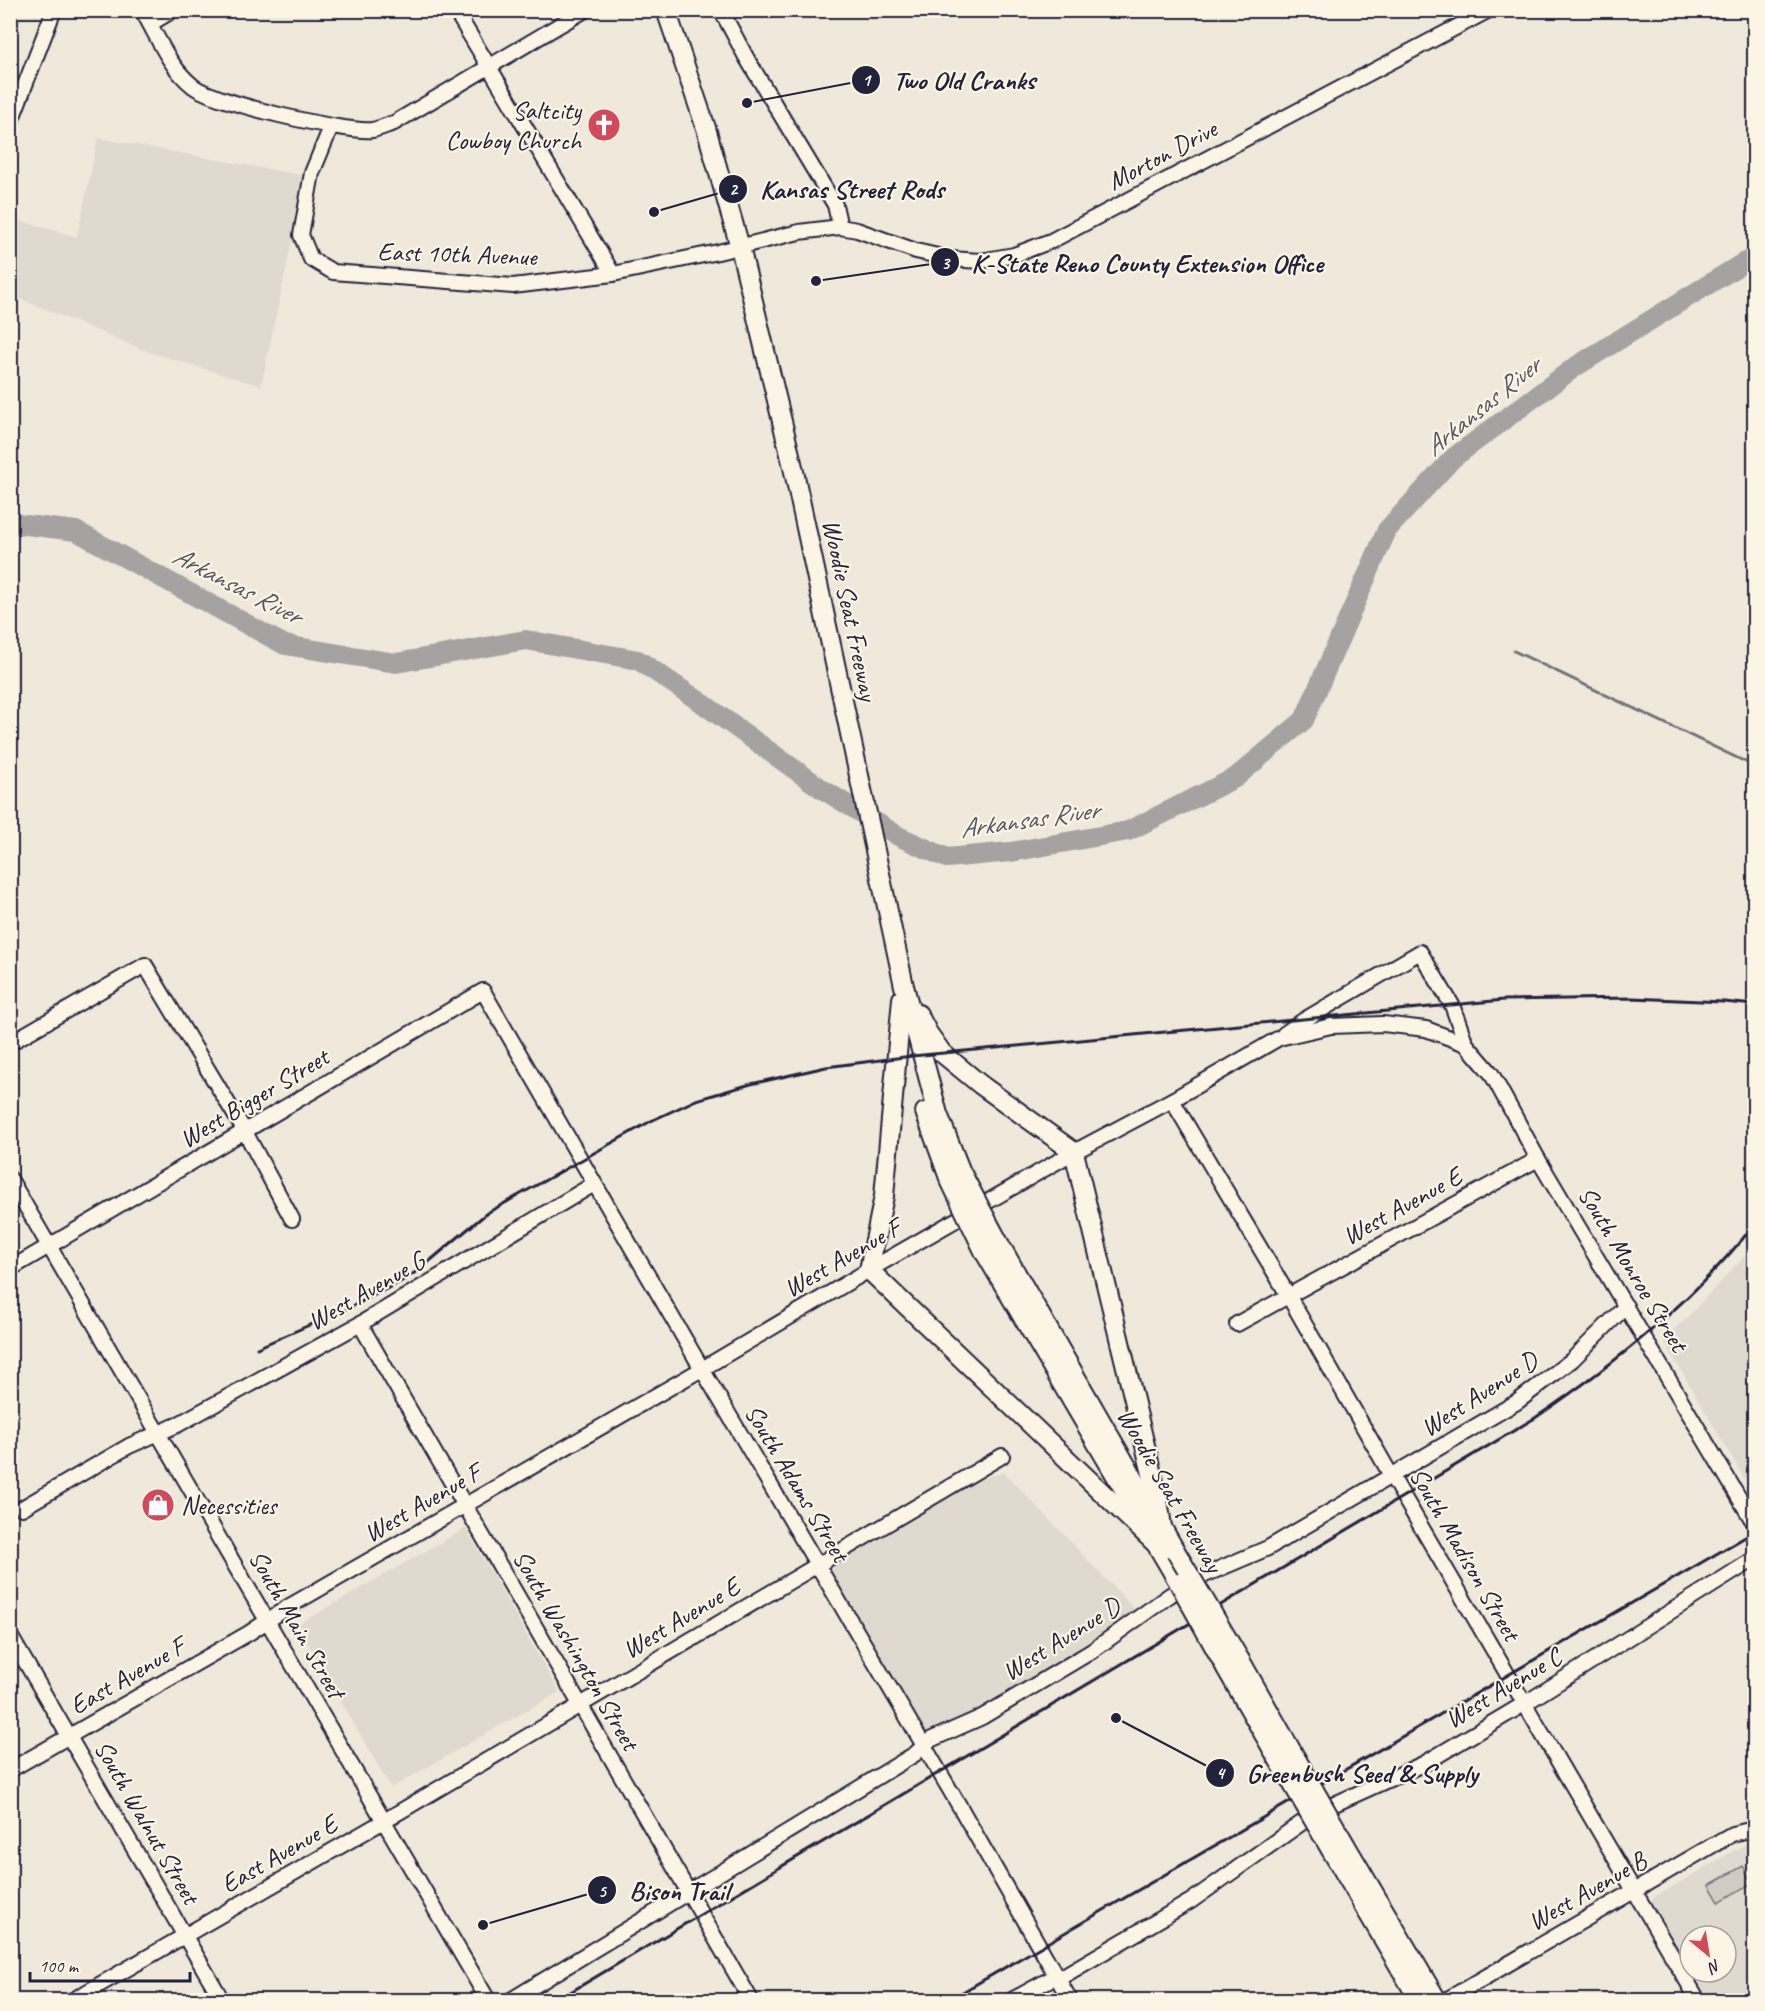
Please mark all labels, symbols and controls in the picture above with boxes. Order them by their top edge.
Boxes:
callout: Two Old Cranks [851,57,1048,102]
text: Two Old Cranks [893,63,1038,97]
text: 1 [862,69,872,91]
place label: Saltcity Cowboy Church [446,94,583,157]
church icon: Saltcity Cowboy Church [586,107,622,143]
street label: Morton Drive [1101,111,1225,198]
callout: Kansas Street Rods [718,166,956,211]
text: Kansas Street Rods [760,172,947,206]
text: 2 [729,178,739,200]
street label: East 10th Avenue [377,235,538,273]
callout: K-State Reno County Extension Office [930,240,1335,285]
text: K-State Reno County Extension Office [971,246,1326,280]
text: 3 [941,252,951,274]
water label: Arkansas River [1417,346,1551,463]
street label: Woodie Seat Freeway [815,516,886,706]
water label: Arkansas River [167,538,312,634]
water label: Arkansas River [958,792,1106,846]
street label: West Bigger Street [173,1039,337,1155]
street label: West Avenue E [1337,1158,1470,1252]
street label: South Monroe Street [1571,1180,1696,1360]
street label: West Avenue F [778,1209,911,1305]
street label: West Avenue G [301,1243,433,1338]
street label: West Avenue D [1414,1343,1545,1444]
street label: South Adams Street [737,1398,858,1570]
street label: Woodie Seat Freeway [1110,1402,1231,1580]
street label: West Avenue F [358,1454,491,1550]
street label: South Madison Street [1402,1462,1529,1649]
shop icon: Necessities [140,1487,176,1523]
place label: Necessities [181,1489,279,1522]
street label: South Main Street [241,1544,354,1707]
street label: South Washington Street [505,1544,648,1758]
street label: West Avenue E [616,1568,748,1666]
street label: West Avenue D [996,1589,1128,1688]
street label: East Avenue F [64,1627,195,1722]
street label: West Avenue C [1439,1639,1569,1736]
street label: South Walnut Street [87,1734,208,1912]
callout: Greenbush Seed & Supply [1205,1750,1490,1795]
text: Greenbush Seed & Supply [1246,1756,1480,1790]
text: 4 [1216,1762,1226,1784]
street label: East Avenue E [215,1806,346,1900]
street label: West Avenue B [1522,1843,1653,1938]
callout: Bison Trail [587,1868,741,1913]
text: Bison Trail [629,1874,734,1908]
text: 5 [598,1880,608,1902]
north arrow [1678,1924,1738,1984]
scale bar [30,1945,190,1983]
text: 100 m [39,1955,80,1977]
text: N [1703,1955,1724,1979]

